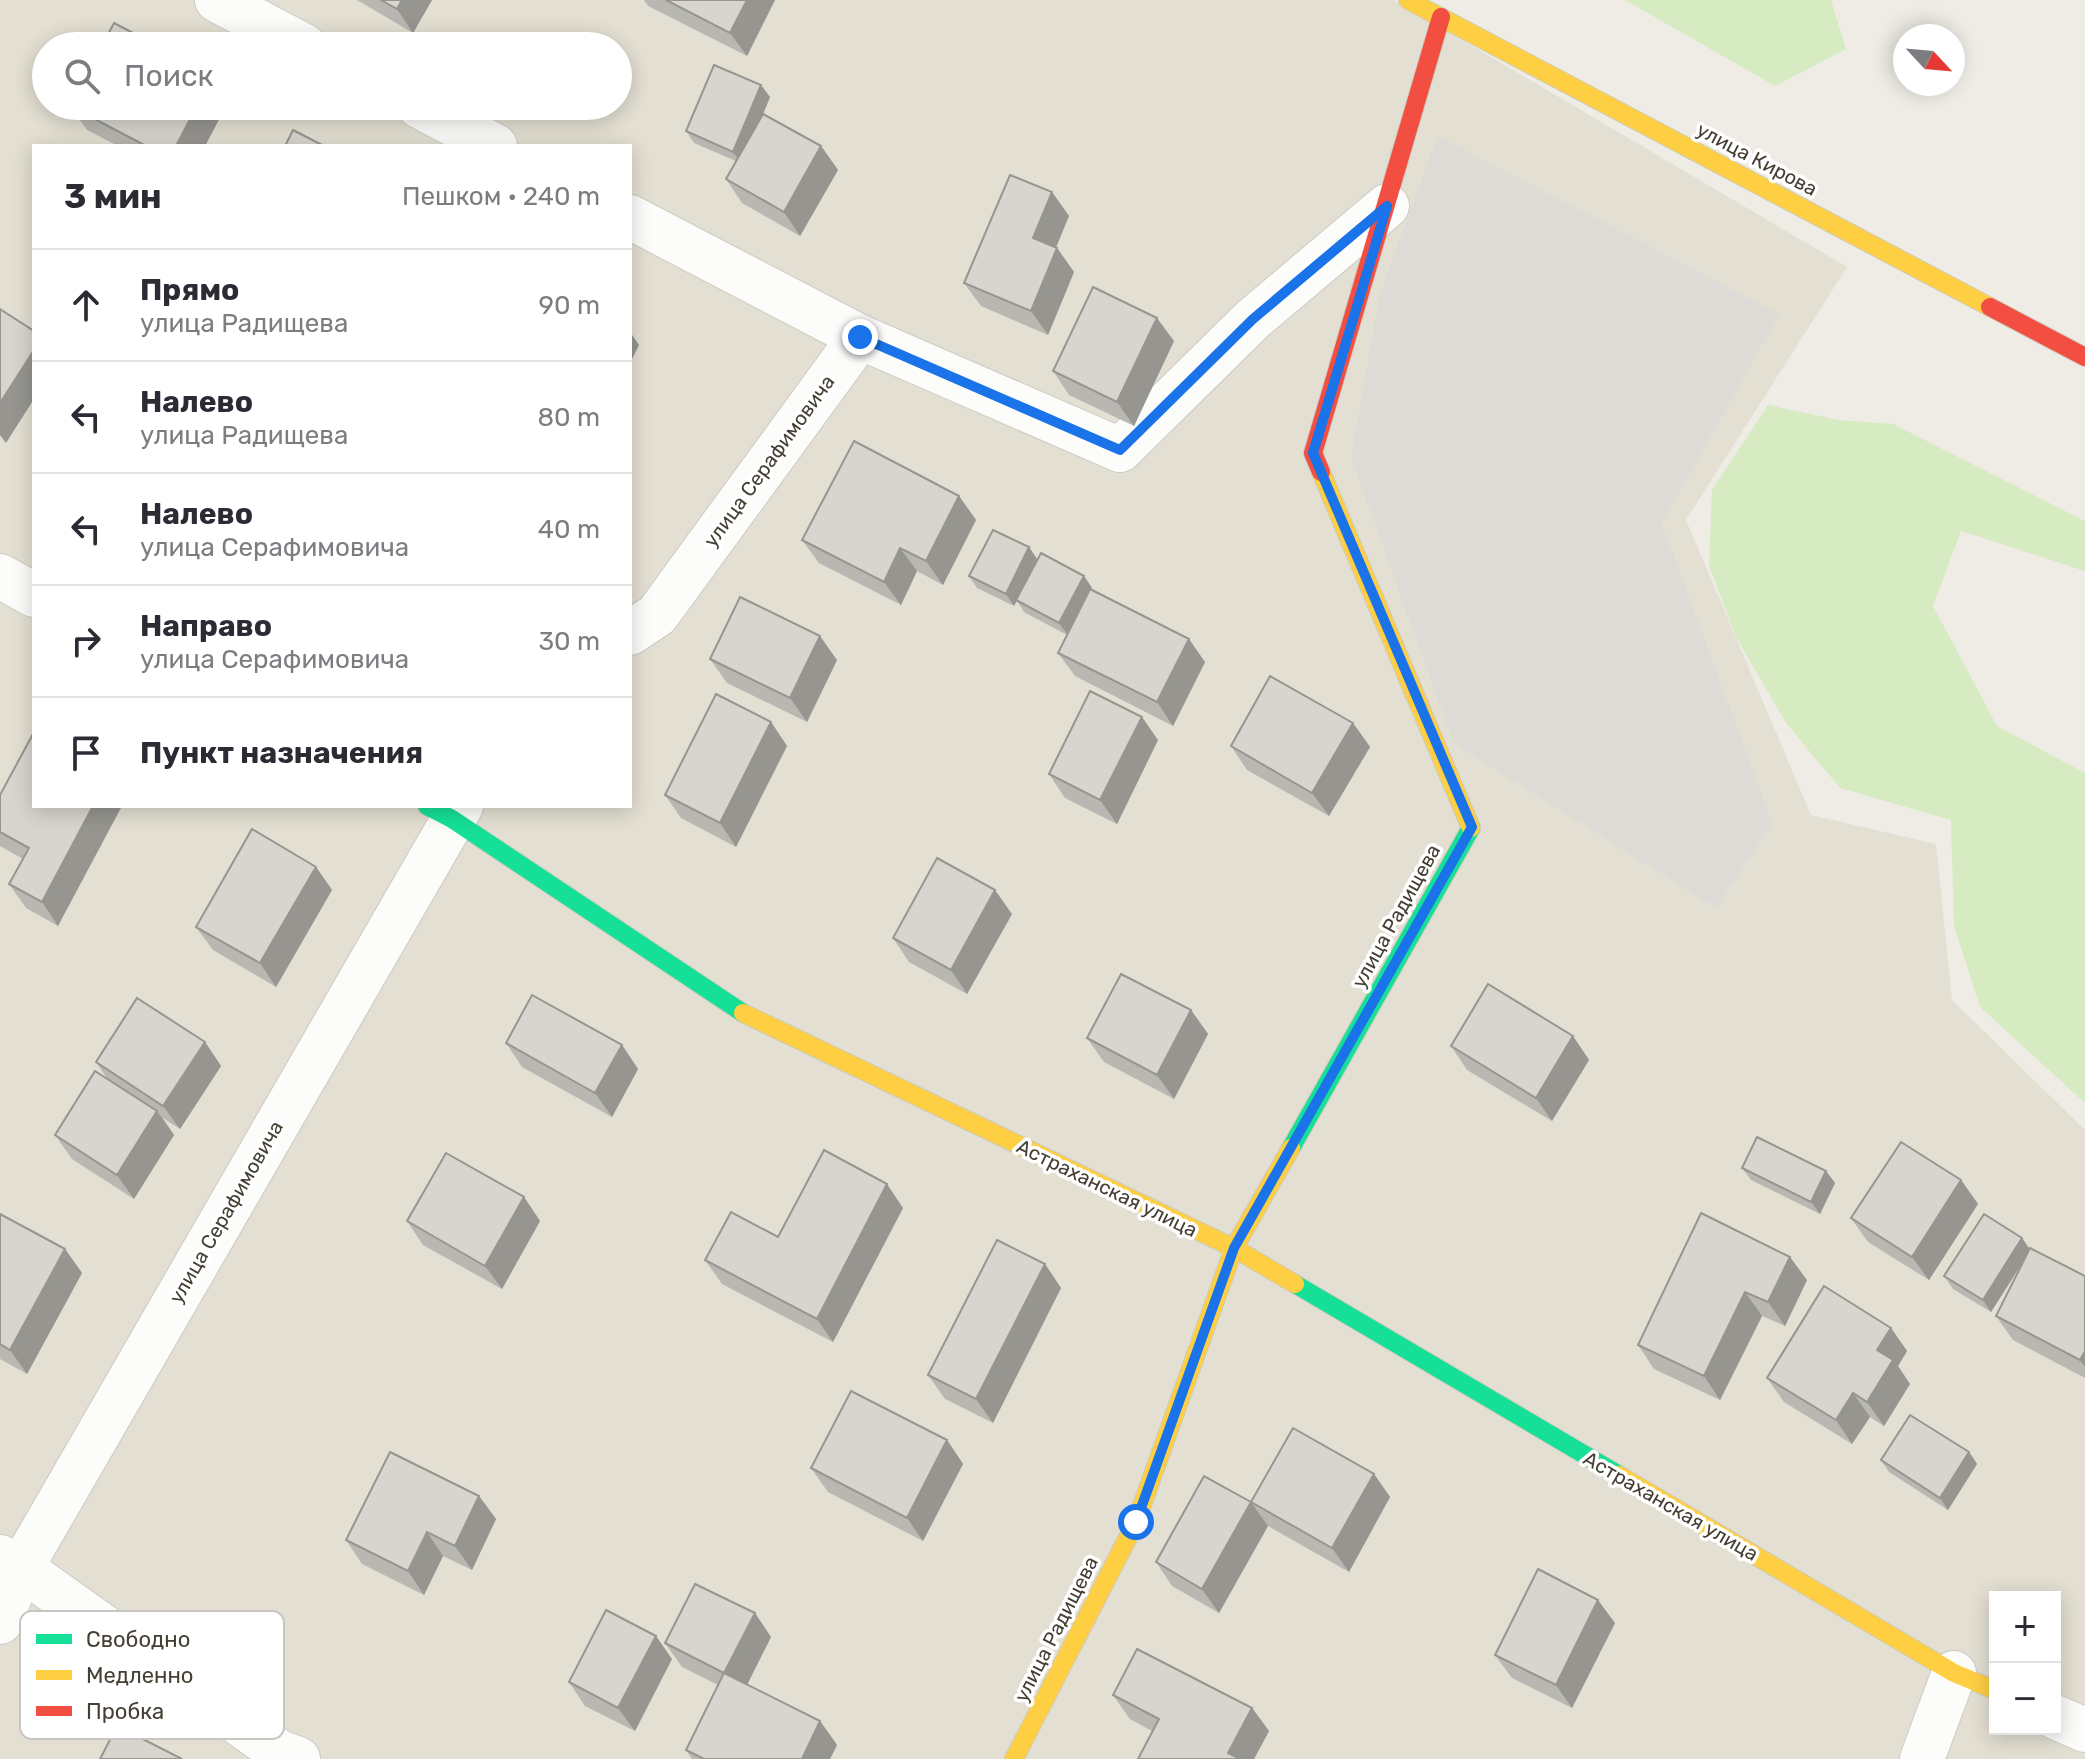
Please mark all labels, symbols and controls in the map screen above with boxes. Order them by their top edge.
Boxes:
north arrow [1893,24,1965,96]
search box [32,32,632,120]
icon: search [60,54,104,98]
text: Поиск [124,58,214,94]
street label: улица Кирова [1693,117,1821,201]
text: 3 мин [64,176,162,217]
text: Пешком · 240 m [402,181,600,212]
text: Прямо [140,272,239,308]
icon: ahead [64,283,108,327]
text: 90 m [539,290,600,321]
text: улица Радищева [140,308,348,339]
route end [842,319,878,355]
street label: улица Серафимовича [698,370,840,552]
text: Налево [140,384,253,420]
icon: left [64,395,108,439]
text: 80 m [537,402,600,433]
text: улица Радищева [140,420,348,451]
text: Налево [140,496,253,532]
icon: left [64,507,108,551]
text: 40 m [538,514,600,545]
text: улица Серафимовича [140,532,409,563]
text: Направо [140,608,272,644]
icon: right [64,619,108,663]
text: 30 m [538,626,600,657]
text: улица Серафимовича [140,644,409,675]
icon: arrive [64,731,108,775]
text: Пункт назначения [140,735,423,771]
street label: улица Радищева [1347,840,1445,992]
street label: улица Серафимовича [164,1116,288,1308]
street label: Астраханская улица [1013,1134,1201,1242]
street label: Астраханская улица [1579,1446,1763,1566]
route start [1118,1504,1154,1540]
street label: улица Радищева [1009,1552,1103,1706]
map controls [1989,1591,2061,1735]
button: + [1989,1591,2061,1663]
legend [20,1611,284,1739]
text: Свободно [86,1626,190,1653]
text: Медленно [86,1662,194,1689]
button: − [1989,1663,2061,1735]
text: Пробка [86,1698,164,1725]

